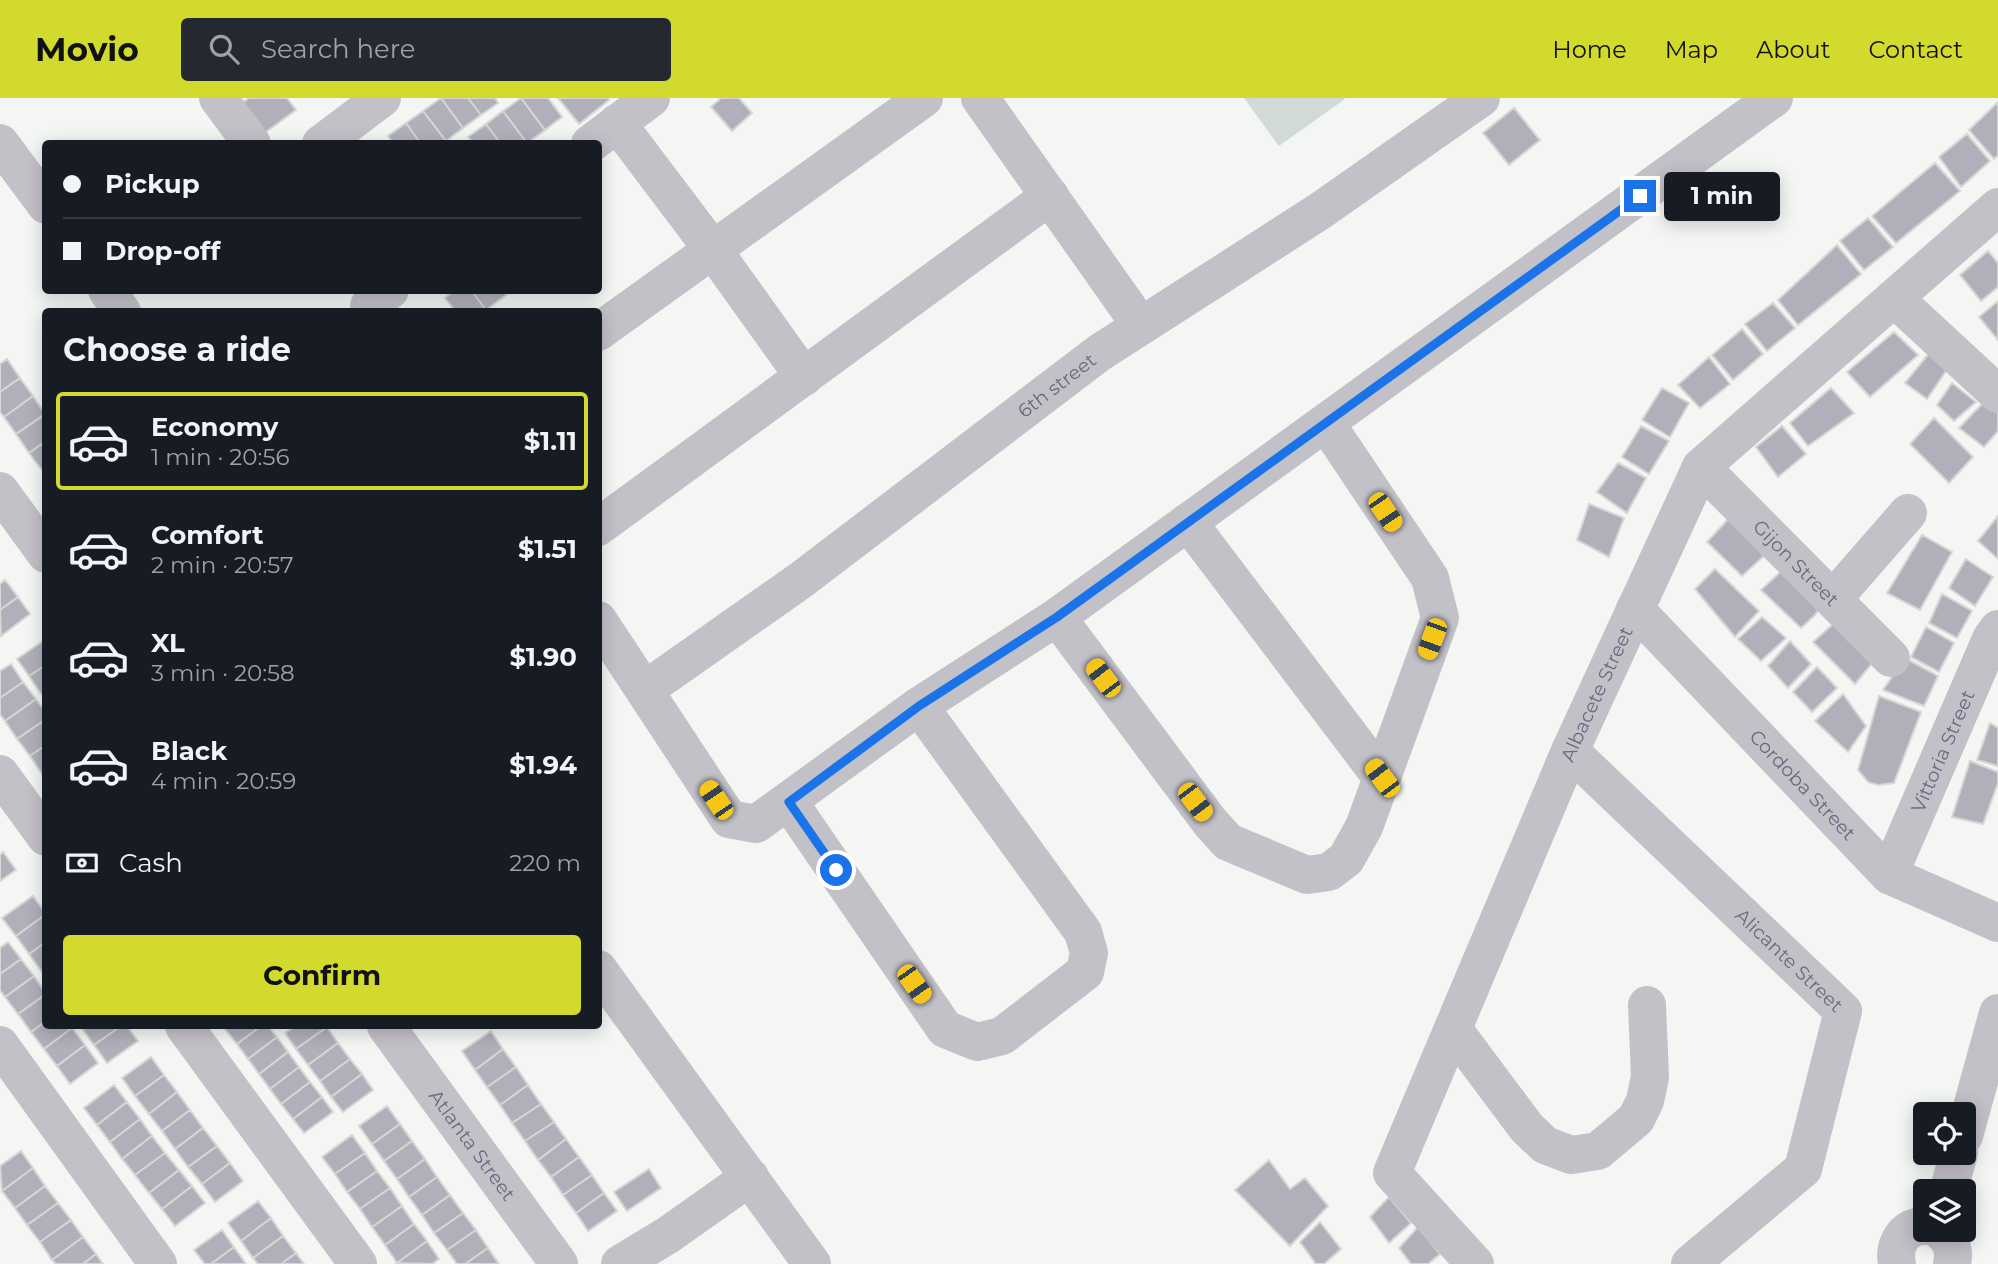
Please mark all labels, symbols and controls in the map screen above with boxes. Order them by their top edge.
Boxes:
search box [181,18,671,81]
text: Movio [35,29,139,69]
icon: search [205,30,243,68]
text: Search here [261,33,416,65]
text: Home [1552,35,1627,64]
text: Map [1665,35,1718,64]
text: About [1756,35,1830,64]
text: Contact [1868,35,1963,64]
text: Pickup [105,168,200,200]
callout: 1 min [1664,172,1780,220]
route end [1624,180,1656,212]
text: 1 min [1691,182,1753,210]
text: Drop-off [105,235,220,267]
text: Choose a ride [63,330,291,369]
street label: 6th street [1013,348,1101,423]
icon: car [67,410,130,473]
text: Economy [151,411,278,443]
text: $1.11 [524,425,577,457]
text: 1 min · 20:56 [151,443,289,471]
car [1365,489,1406,535]
street label: Gijon Street [1748,515,1844,611]
icon: car [67,518,130,581]
text: Comfort [151,519,263,551]
text: $1.51 [518,533,577,565]
text: 2 min · 20:57 [151,551,293,579]
car [1415,616,1450,662]
street label: Albacete Street [1556,623,1638,765]
icon: car [67,626,130,689]
text: XL [151,627,185,659]
text: $1.90 [509,641,577,673]
car [1082,655,1125,701]
text: 3 min · 20:58 [151,659,295,687]
street label: Vittoria Street [1906,686,1980,816]
street label: Cordoba Street [1745,725,1861,845]
icon: car [67,734,130,797]
text: Black [151,735,227,767]
text: $1.94 [509,749,577,781]
car [1361,755,1404,801]
text: 4 min · 20:59 [151,767,296,795]
car [696,777,737,823]
car [1174,779,1217,825]
icon: cash [63,844,101,882]
text: Cash [119,847,183,879]
text: 220 m [509,849,581,877]
route start [820,854,852,886]
street label: Alicante Street [1730,904,1848,1017]
button: Confirm [63,935,581,1015]
car [894,961,935,1007]
street label: Atlanta Street [424,1085,520,1205]
map controls [1913,1102,1976,1242]
button: locate [1913,1102,1976,1165]
button: layers [1913,1179,1976,1242]

